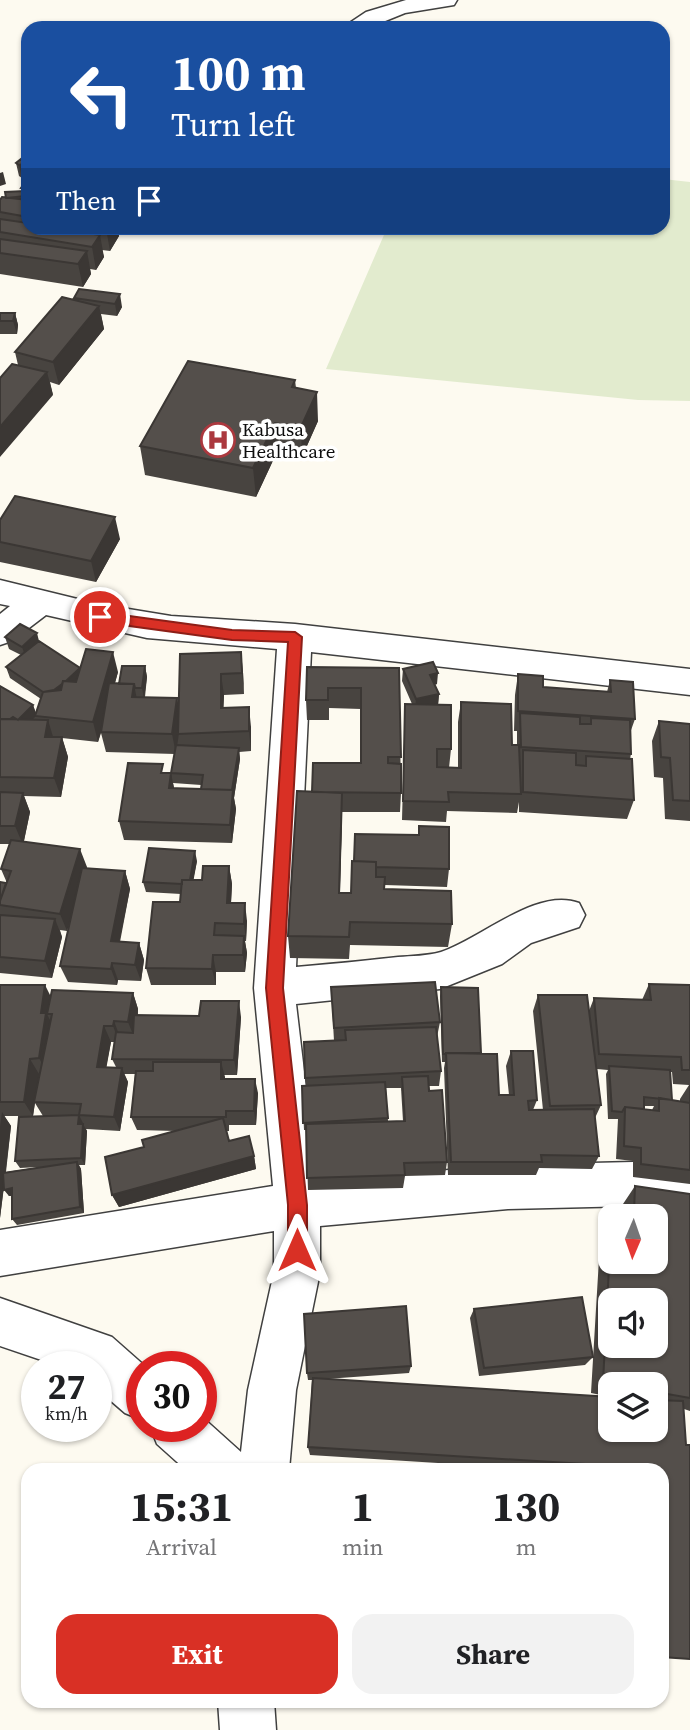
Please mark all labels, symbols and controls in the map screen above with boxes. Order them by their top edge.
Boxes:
text: 100 m [171,39,306,106]
icon: left [56,49,147,140]
text: Turn left [171,103,295,147]
icon: arrive [130,182,168,220]
text: Then [56,183,116,219]
place label: Kabusa Healthcare [242,416,335,464]
hospital icon: Kabusa Healthcare [199,421,237,459]
pin [70,587,130,647]
icon: arrive [81,598,119,636]
north arrow [598,1204,668,1274]
map controls [598,1204,668,1442]
position arrow [260,1213,334,1287]
button: sound [598,1288,668,1358]
speed limit sign: 30 [126,1351,217,1442]
text: 27 [48,1363,85,1411]
button: layers [598,1372,668,1442]
text: km/h [45,1401,88,1426]
text: 15:31 [130,1477,233,1535]
text: 1 [351,1477,374,1535]
text: 130 [492,1477,560,1535]
text: Arrival [146,1531,217,1563]
text: min [342,1531,383,1563]
text: m [516,1531,537,1563]
button: Exit [56,1614,338,1694]
button: Share [352,1614,634,1694]

